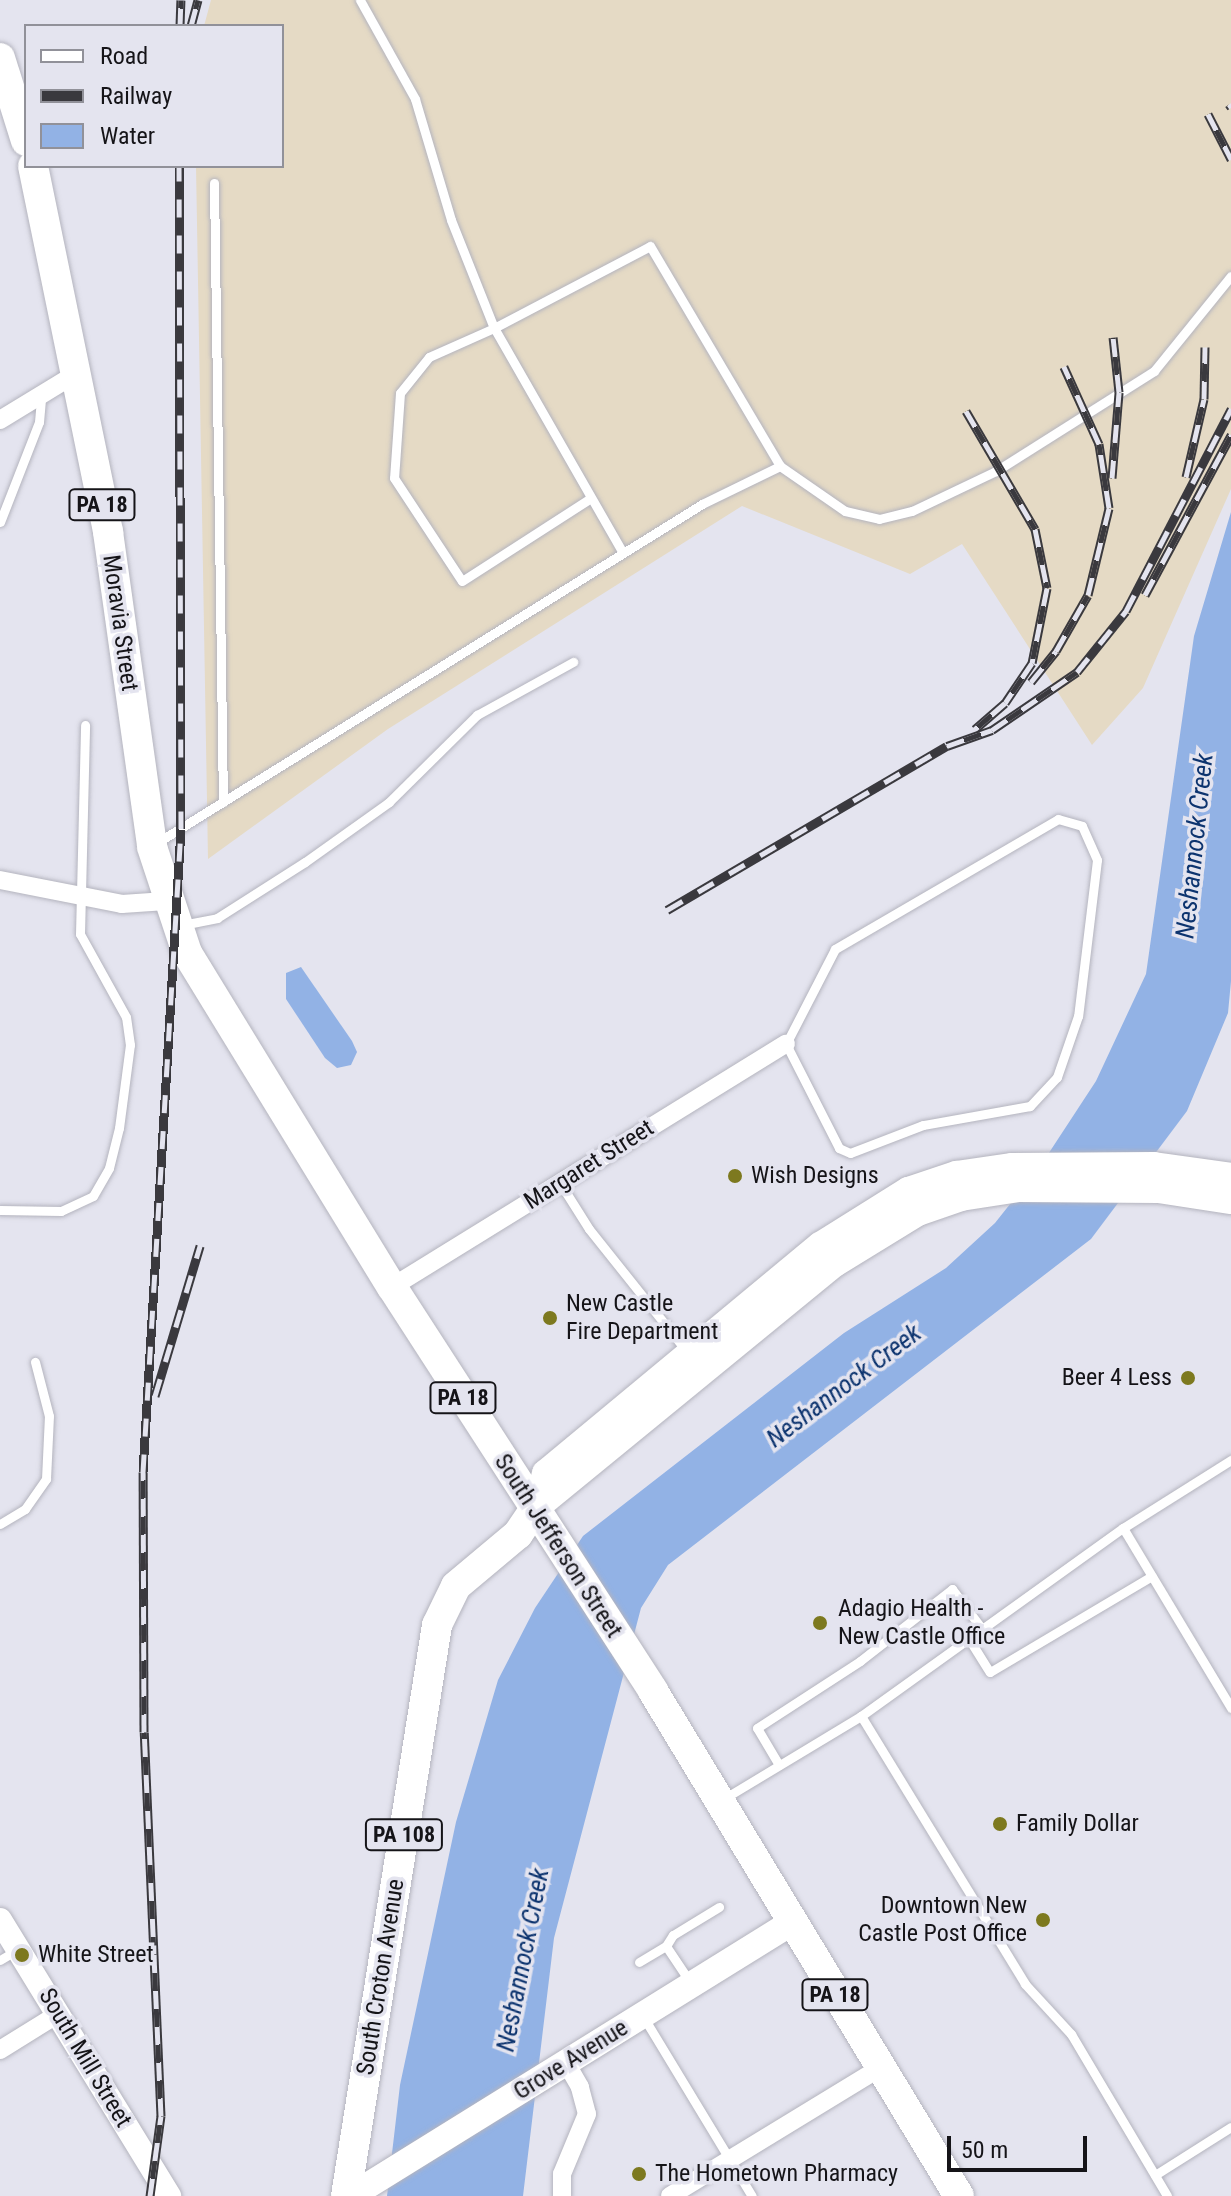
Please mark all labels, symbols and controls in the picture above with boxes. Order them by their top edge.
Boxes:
legend [24,24,284,168]
text: Road [100,42,148,70]
text: Railway [100,82,172,110]
text: Water [100,122,155,150]
road number: PA 18 [68,487,136,523]
street label: Moravia Street [96,553,144,693]
water label: Neshannock Creek [1170,752,1220,940]
street label: Margaret Street [519,1114,659,1216]
place label: Wish Designs [751,1162,879,1190]
marker: Wish Designs [726,1167,744,1185]
place label: New Castle Fire Department [566,1290,718,1346]
marker: New Castle Fire Department [541,1309,559,1327]
water label: Neshannock Creek [760,1318,928,1454]
place label: Beer 4 Less [1062,1364,1172,1392]
marker: Beer 4 Less [1179,1369,1197,1387]
road number: PA 18 [429,1380,497,1416]
street label: South Jefferson Street [488,1449,628,1643]
place label: Adagio Health - New Castle Office [838,1595,1005,1651]
marker: Adagio Health - New Castle Office [809,1612,831,1634]
place label: Family Dollar [1016,1810,1139,1838]
marker: Family Dollar [991,1815,1009,1833]
road number: PA 108 [364,1817,444,1853]
water label: Neshannock Creek [490,1866,556,2054]
street label: South Croton Avenue [351,1877,411,2077]
place label: Downtown New Castle Post Office [858,1892,1027,1948]
marker: Downtown New Castle Post Office [1034,1911,1052,1929]
place label: White Street [38,1941,153,1969]
marker: White Street [13,1946,31,1964]
road number: PA 18 [801,1977,869,2013]
street label: South Mill Street [32,1983,138,2133]
street label: Grove Avenue [509,2014,633,2106]
scale bar [951,2120,1091,2170]
text: 50 m [961,2136,1008,2164]
place label: The Hometown Pharmacy [655,2160,898,2188]
marker: The Hometown Pharmacy [630,2165,648,2183]

